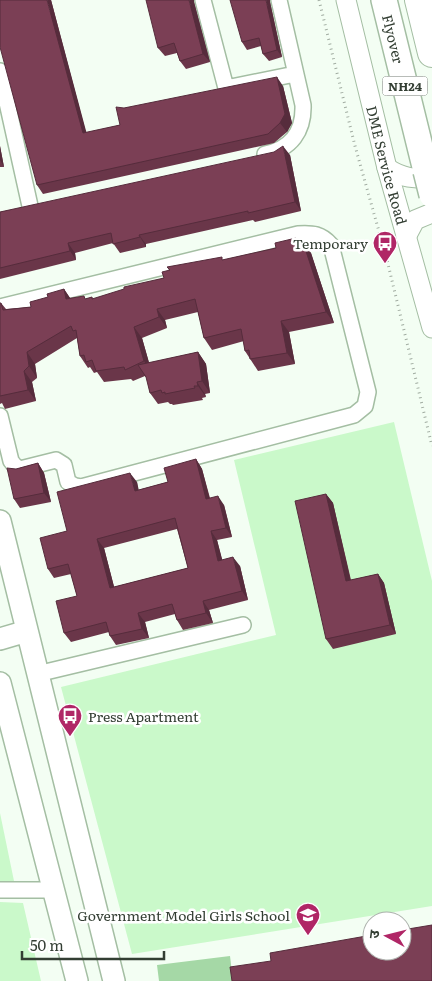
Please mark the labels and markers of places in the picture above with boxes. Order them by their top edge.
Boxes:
bus stop icon: Temporary [372,230,398,264]
place label: Temporary [293,233,369,253]
bus stop icon: Press Apartment [57,703,83,737]
place label: Press Apartment [88,706,199,726]
school or university icon: Government Model Girls School [295,902,321,936]
place label: Government Model Girls School [77,905,290,925]

